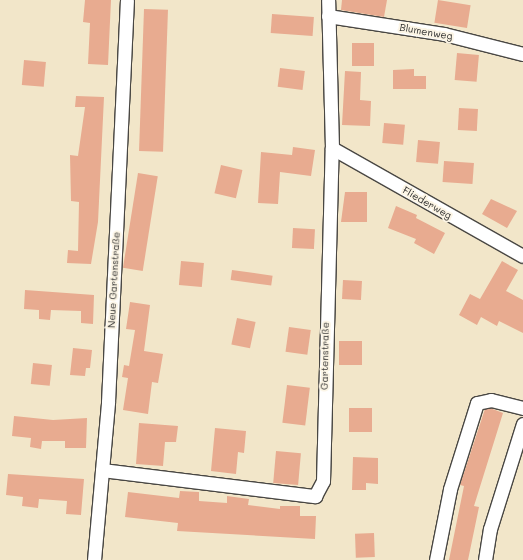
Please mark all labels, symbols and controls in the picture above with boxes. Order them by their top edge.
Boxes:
street label: Blumenweg [399,21,453,43]
street label: Fliederweg [400,184,454,222]
street label: Neue Gartenstraße [105,232,123,328]
street label: Gartenstraße [318,322,332,390]

